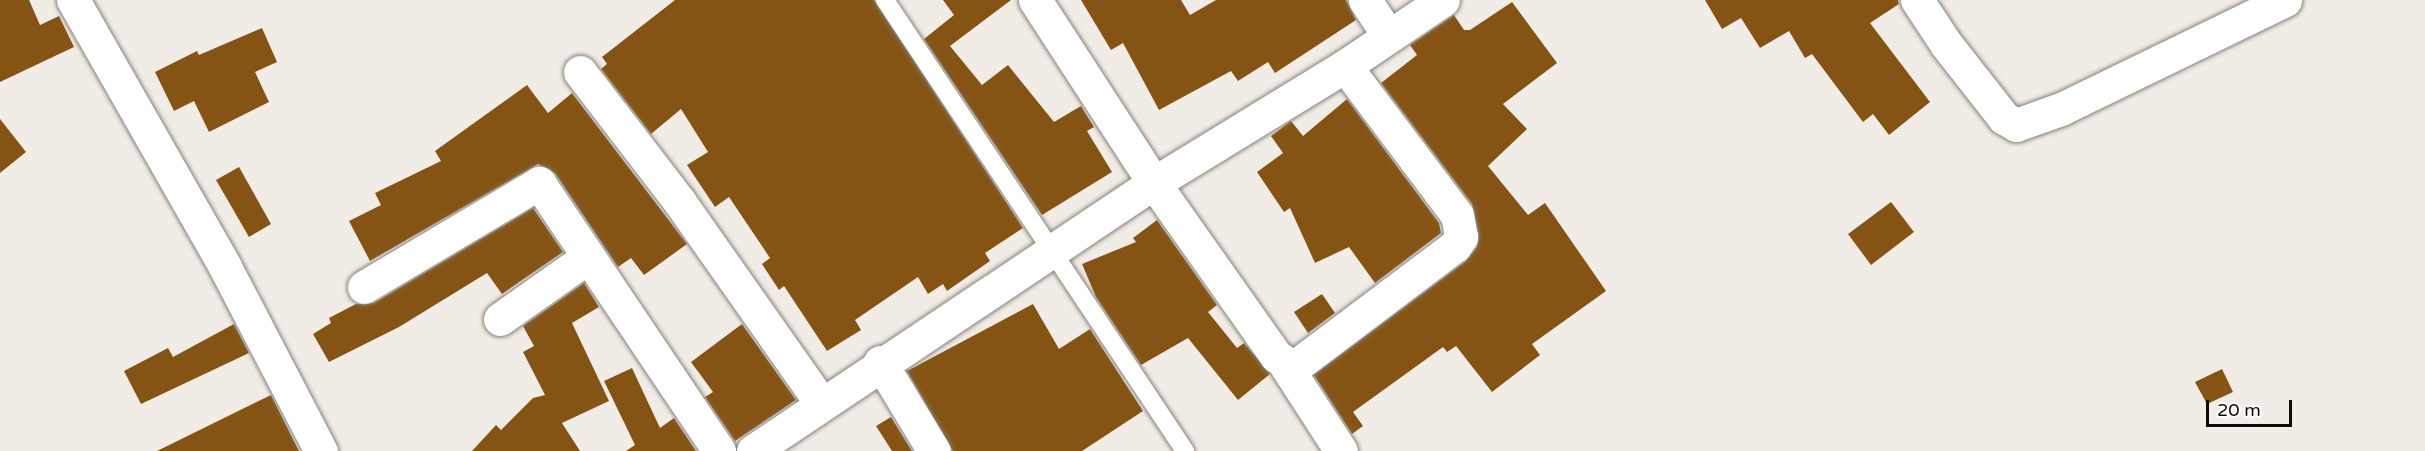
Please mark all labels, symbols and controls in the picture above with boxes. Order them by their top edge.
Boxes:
scale bar [2209,388,2294,426]
text: 20 m [2217,399,2261,421]

